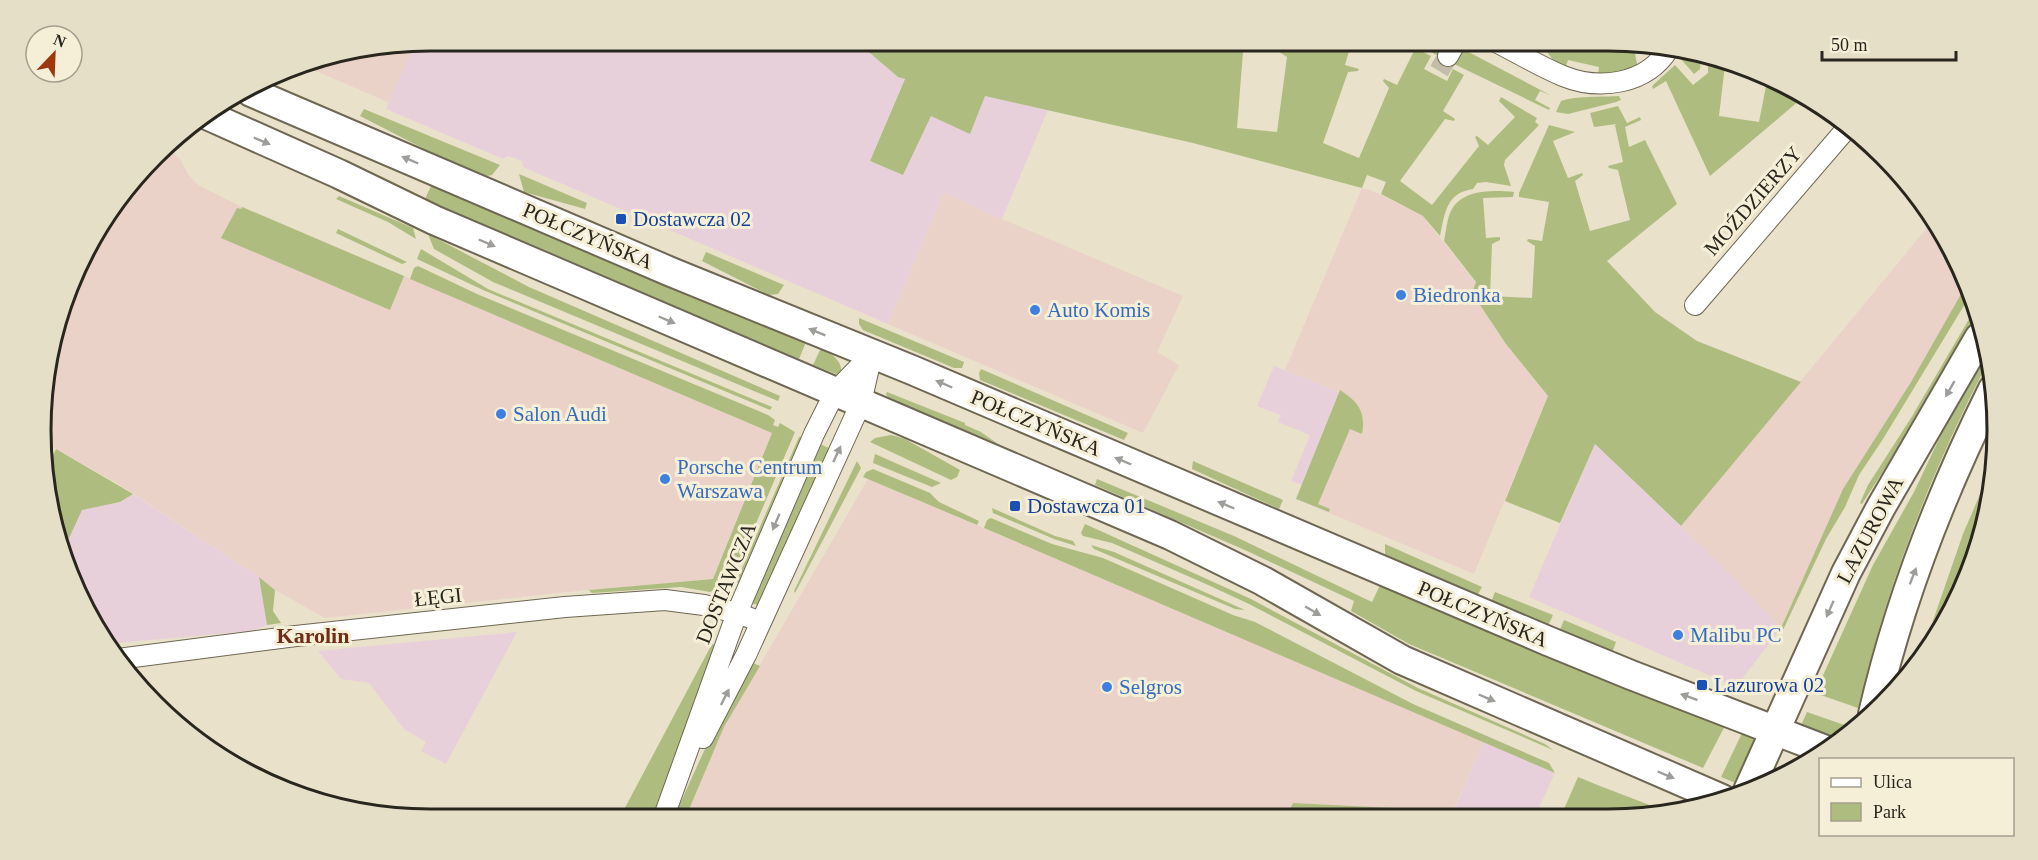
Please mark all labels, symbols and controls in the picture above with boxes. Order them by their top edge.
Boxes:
north arrow [24,24,84,84]
scale bar [1822,24,1956,62]
text: N [51,31,69,51]
text: 50 m [1831,35,1868,55]
one-way arrow [253,136,270,145]
street label: MOŹDZIERZY [1699,142,1807,260]
one-way arrow [401,155,419,165]
street label: POŁCZYŃSKA [519,198,657,274]
place label: Dostawcza 02 [633,207,751,231]
marker: Dostawcza 02 [614,212,628,226]
one-way arrow [479,238,497,248]
place label: Biedronka [1413,283,1501,307]
marker: Biedronka [1394,288,1408,302]
place label: Auto Komis [1047,298,1150,322]
marker: Auto Komis [1028,303,1042,317]
one-way arrow [658,315,676,325]
one-way arrow [808,327,826,337]
one-way arrow [934,379,952,389]
one-way arrow [1945,380,1955,397]
street label: POŁCZYŃSKA [967,385,1105,461]
place label: Salon Audi [513,402,607,426]
marker: Salon Audi [494,407,508,421]
one-way arrow [833,446,842,463]
place label: Porsche Centrum Warszawa [677,455,822,503]
one-way arrow [1113,456,1131,466]
marker: Porsche Centrum Warszawa [658,472,672,486]
street label: LAZUROWA [1832,472,1909,588]
place label: Dostawcza 01 [1027,494,1145,518]
marker: Dostawcza 01 [1008,499,1022,513]
one-way arrow [1217,500,1235,510]
one-way arrow [772,513,781,530]
street label: DOSTAWCZA [691,518,761,647]
one-way arrow [1908,567,1918,585]
street label: POŁCZYŃSKA [1414,576,1552,652]
street label: ŁĘGI [413,583,463,611]
one-way arrow [1825,601,1835,619]
one-way arrow [1305,606,1322,616]
district label: Karolin [277,623,349,648]
place label: Malibu PC [1690,623,1782,647]
marker: Malibu PC [1671,628,1685,642]
place label: Lazurowa 02 [1714,673,1824,697]
place label: Selgros [1119,675,1182,699]
marker: Lazurowa 02 [1695,678,1709,692]
marker: Selgros [1100,680,1114,694]
one-way arrow [720,688,729,705]
one-way arrow [1679,691,1697,701]
one-way arrow [1478,694,1496,703]
legend [1819,758,2014,836]
one-way arrow [1658,771,1675,780]
text: Ulica [1873,772,1912,792]
text: Park [1873,802,1906,822]

